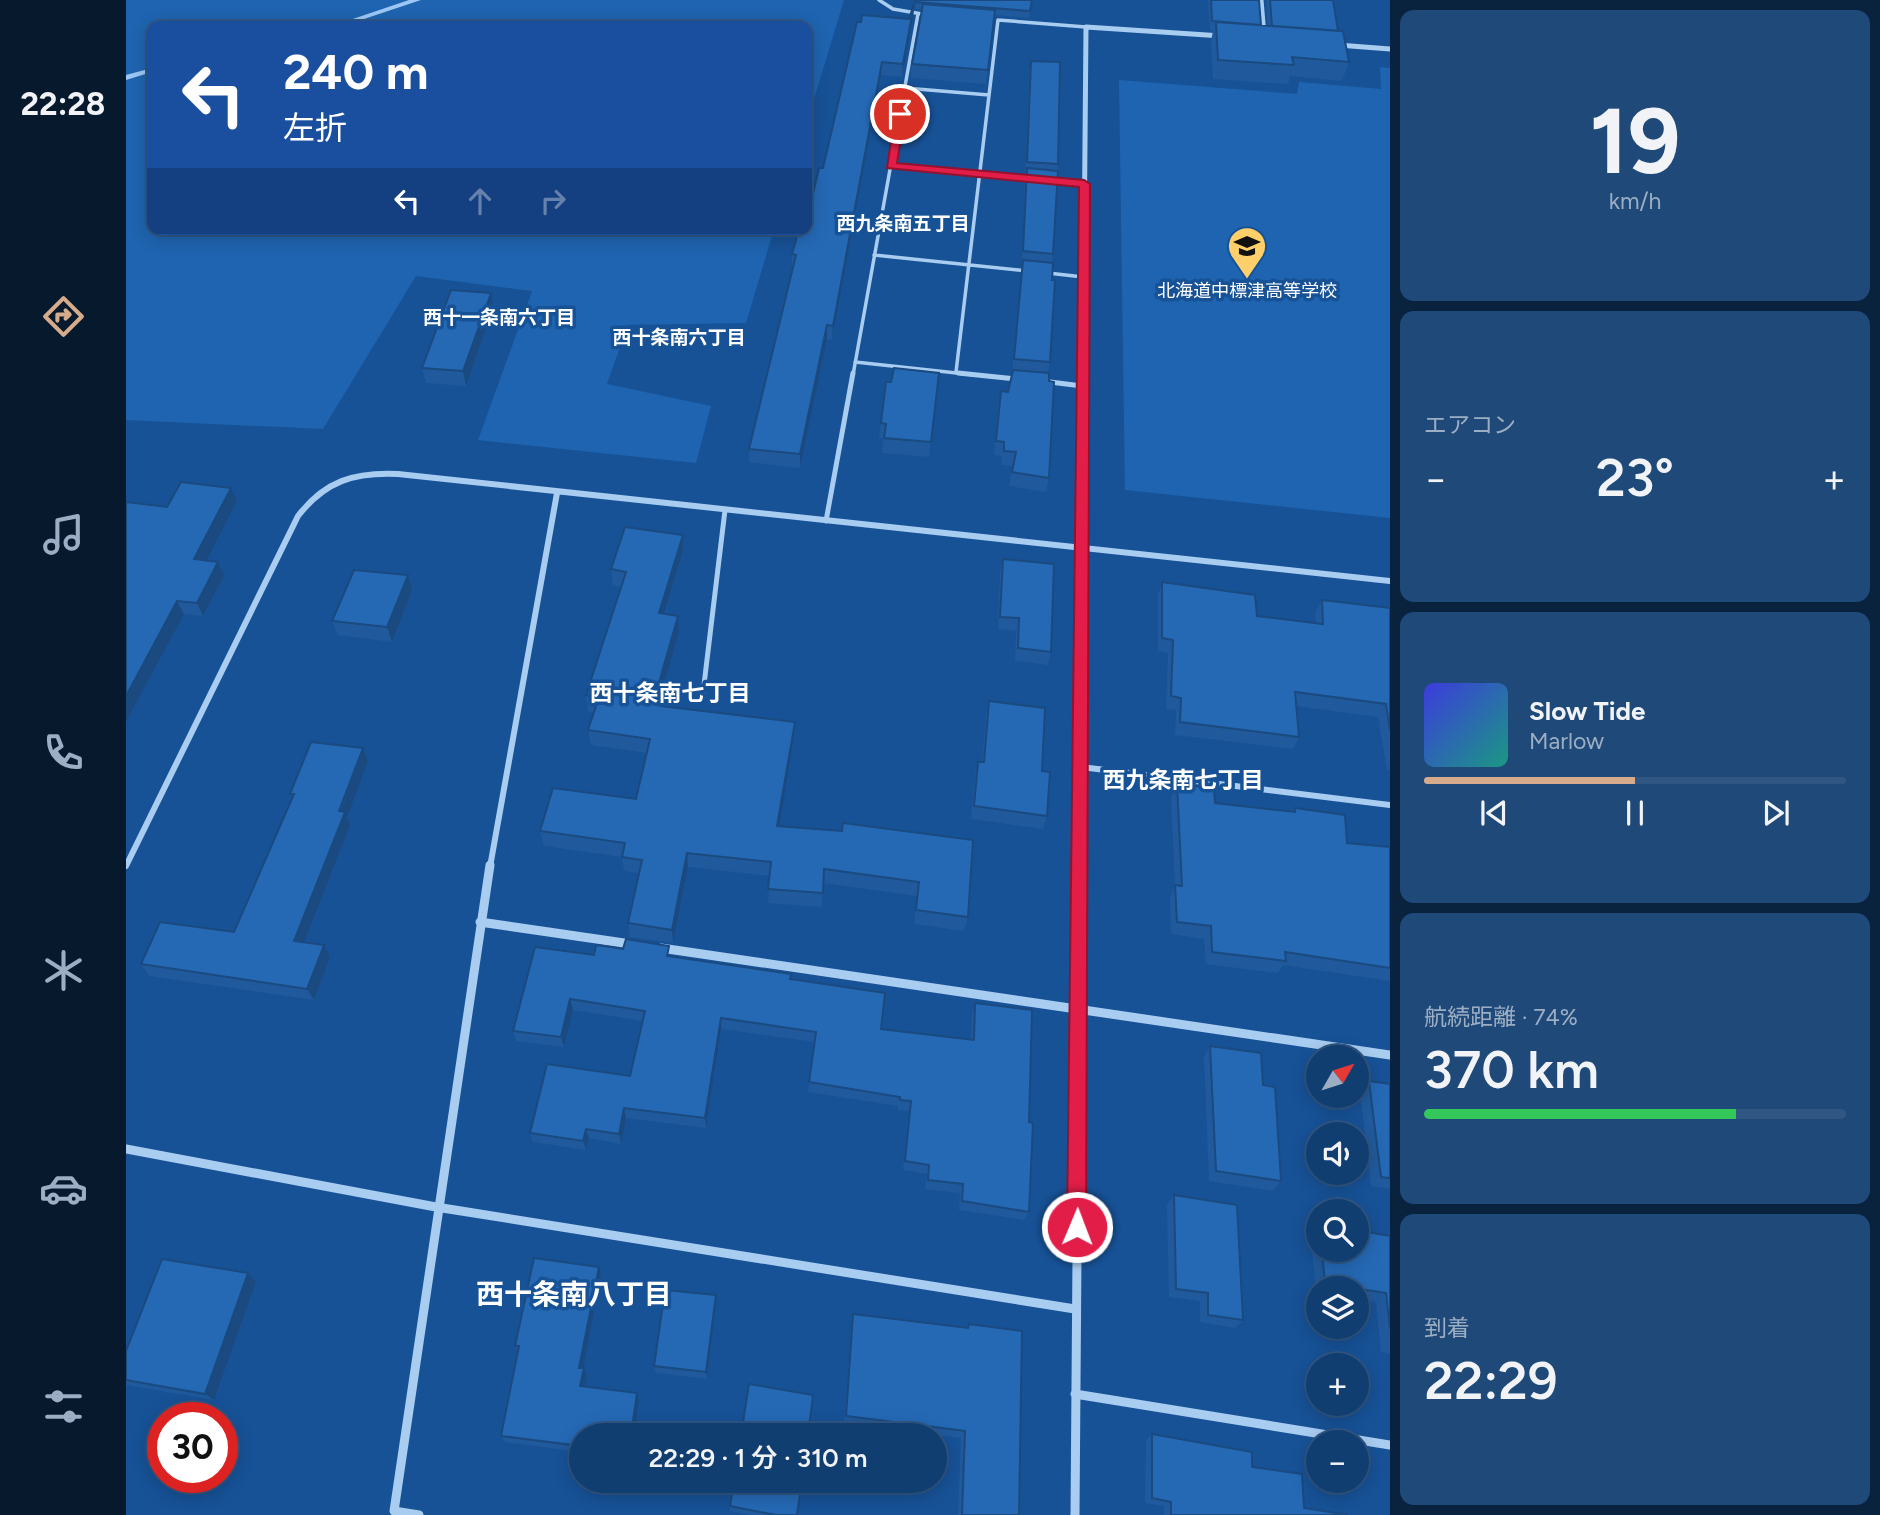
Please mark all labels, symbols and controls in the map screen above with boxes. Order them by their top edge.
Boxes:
text: 240 m [283,42,429,101]
icon: left [168,49,259,140]
pin [870,84,930,144]
text: 22:28 [21,85,105,123]
text: 19 [1589,87,1681,196]
icon: arrive [881,95,919,133]
text: 左折 [283,109,347,147]
icon: left [388,182,426,220]
icon: ahead [461,182,499,220]
icon: right [534,182,572,220]
text: km/h [1609,187,1661,215]
district label: 西九条南五丁目 [836,212,970,235]
school or university icon: 北海道中標津高等学校 [1226,225,1268,280]
place label: 北海道中標津高等学校 [1157,280,1337,302]
icon: directions [39,292,88,341]
district label: 西十一条南六丁目 [423,306,575,329]
district label: 西十条南六丁目 [612,326,746,349]
text: エアコン [1424,411,1516,439]
text: 23° [1596,447,1674,509]
text: − [1424,456,1448,502]
text: + [1822,456,1846,502]
icon: music [39,510,88,559]
district label: 西十条南七丁目 [590,679,751,707]
text: Slow Tide [1529,695,1645,727]
text: Marlow [1529,727,1604,755]
icon: phone [39,728,88,777]
district label: 西九条南七丁目 [1103,766,1264,794]
icon: previous [1475,794,1513,832]
icon: pause [1616,794,1654,832]
icon: next [1757,794,1795,832]
icon: climate [39,946,88,995]
text: 航続距離 · 74% [1424,1003,1578,1031]
text: 370 km [1424,1039,1599,1101]
north arrow [1306,1045,1368,1108]
map controls [1306,1045,1369,1493]
button: sound [1306,1122,1369,1185]
icon: car [39,1164,88,1213]
position arrow [1040,1190,1114,1264]
button: search [1306,1199,1369,1262]
button: layers [1306,1276,1369,1339]
district label: 西十条南八丁目 [476,1277,672,1311]
text: 到着 [1424,1314,1470,1342]
text: 22:29 [1424,1350,1558,1412]
button: + [1306,1353,1369,1416]
icon: filters [39,1382,88,1431]
speed limit sign: 30 [147,1402,238,1493]
button: − [1306,1430,1369,1493]
text: 22:29 · 1 分 · 310 m [648,1442,868,1474]

